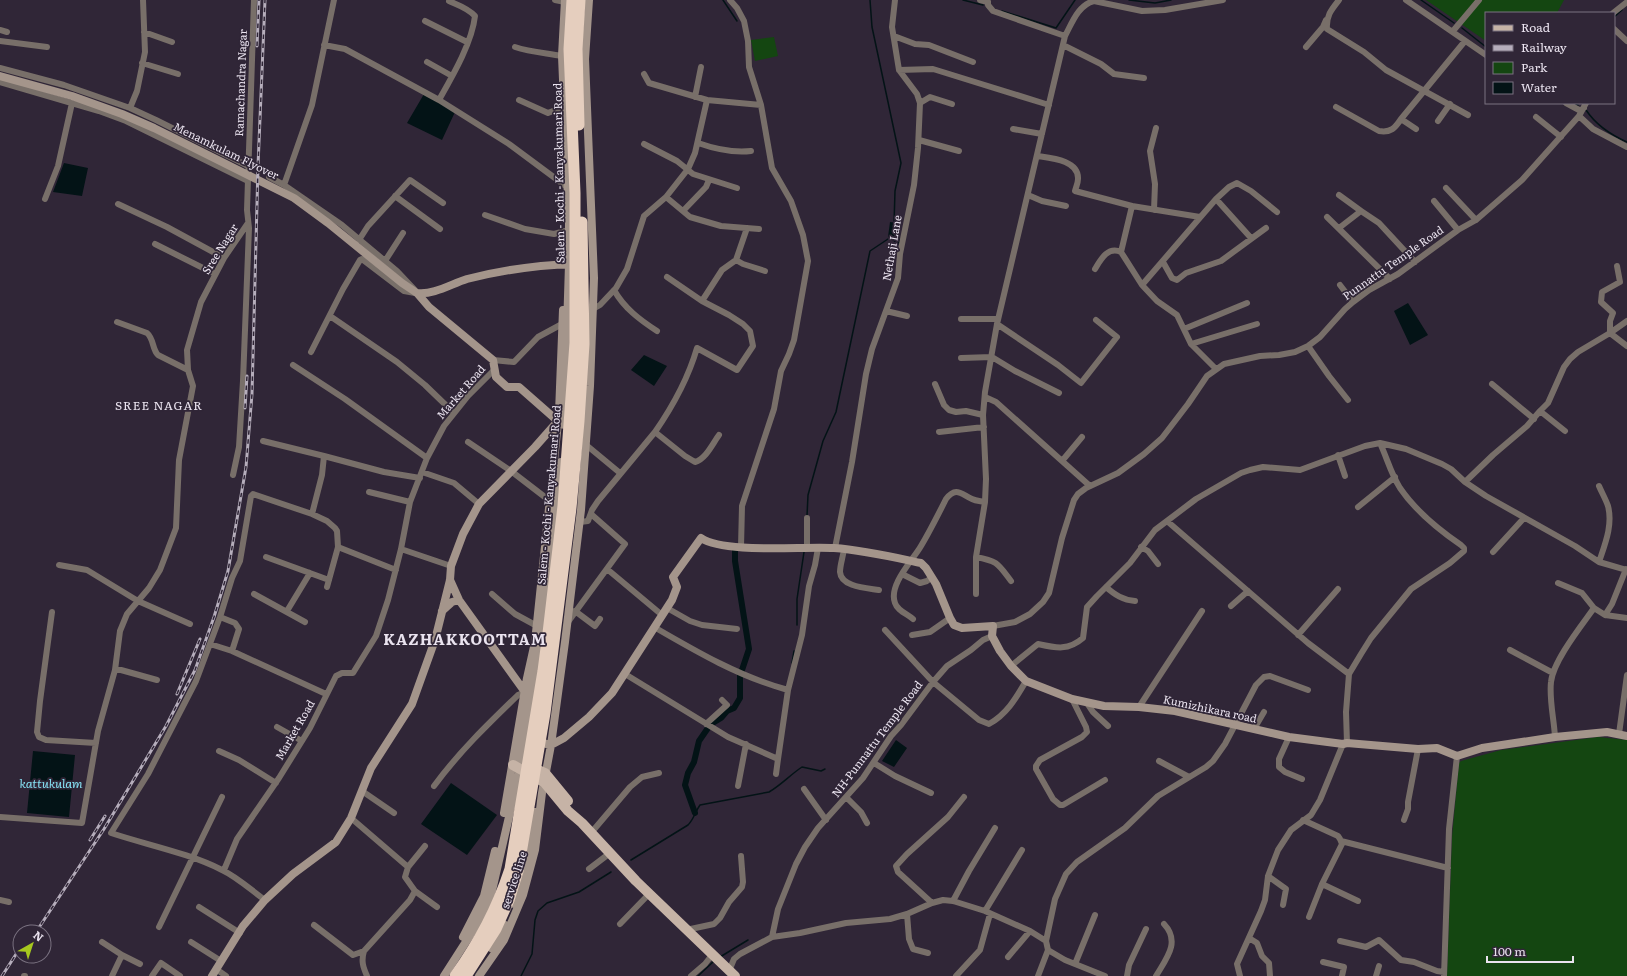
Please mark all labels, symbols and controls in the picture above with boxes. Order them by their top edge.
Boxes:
legend [1485,12,1615,104]
text: Road [1521,18,1551,36]
street label: Ramachandra Nagar [230,28,250,137]
text: Railway [1521,38,1567,56]
text: Park [1521,58,1548,76]
text: Water [1521,78,1557,96]
street label: Salem - Kochi - Kanyakumari Road [548,83,568,263]
street label: Menamkulam Flyover [171,118,283,183]
street label: Nethaji Lane [877,213,905,282]
street label: Sree Nagar [197,219,241,277]
street label: Punnattu Temple Road [1339,221,1446,303]
street label: Market Road [432,361,488,422]
district label: SREE NAGAR [115,396,203,414]
street label: Salem - Kochi - Kanyakumari Road [532,404,564,585]
district label: KAZHAKKOOTTAM [383,627,547,650]
street label: NH-Punnattu Temple Road [827,677,926,800]
street label: Kumizhikara road [1162,690,1259,726]
street label: Market Road [270,696,318,763]
water label: kattukulam [19,774,83,792]
street label: service line [496,849,530,910]
north arrow [12,924,52,964]
text: N [30,926,48,945]
scale bar [1487,938,1573,964]
text: 100 m [1493,942,1526,960]

